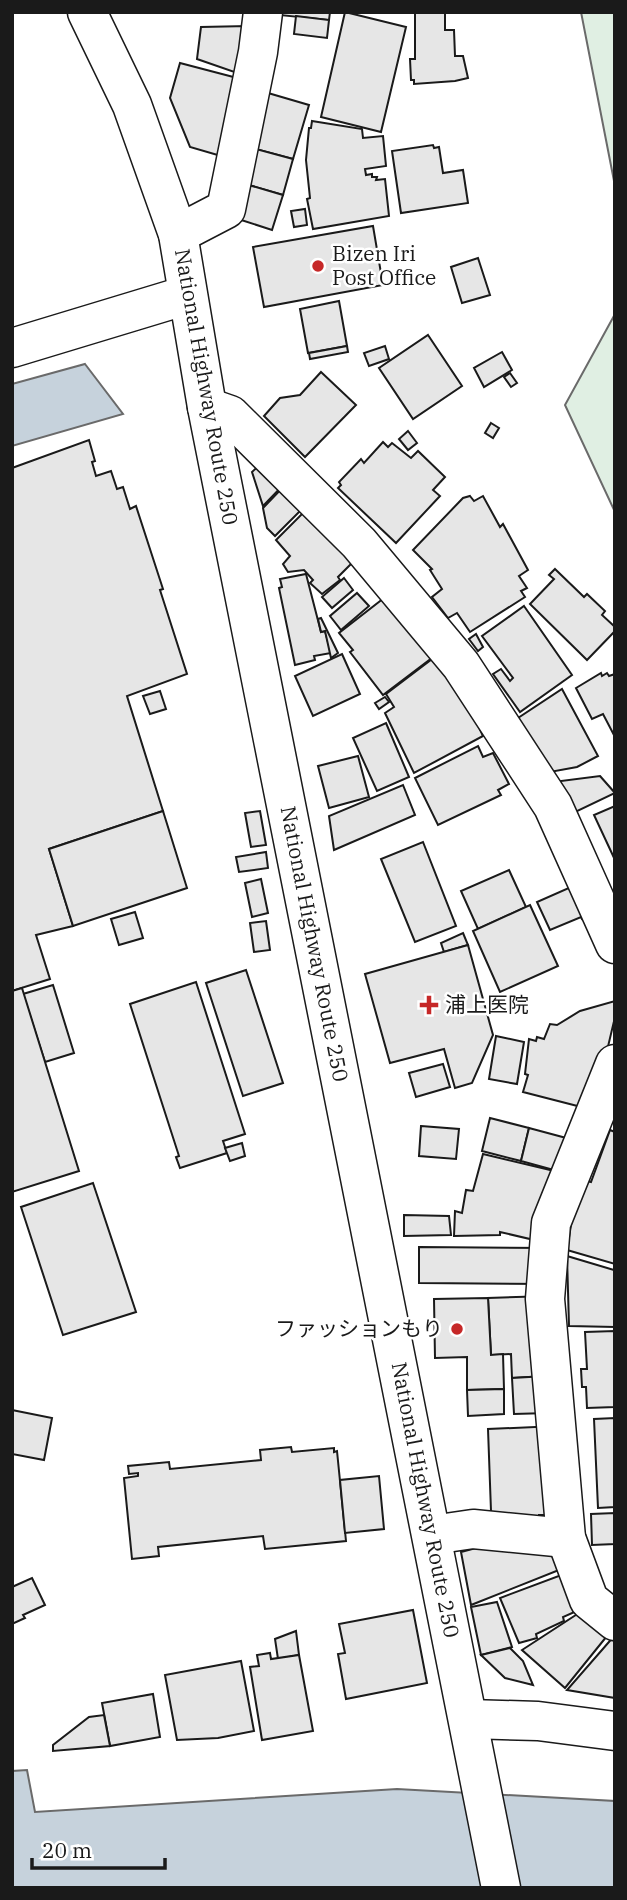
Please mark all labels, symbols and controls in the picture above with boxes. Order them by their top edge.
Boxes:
place label: Bizen Iri Post Office [332,239,436,291]
street label: National Highway Route 250 [169,246,245,527]
marker: Bizen Iri Post Office [310,258,326,274]
street label: National Highway Route 250 [274,804,355,1084]
place label: 浦上医院 [445,990,529,1018]
marker: 浦上医院 [419,995,439,1015]
place label: ファッションもり [275,1314,443,1342]
marker: ファッションもり [449,1321,465,1337]
street label: National Highway Route 250 [385,1360,466,1640]
scale bar [32,1826,164,1870]
text: 20 m [42,1836,92,1864]

